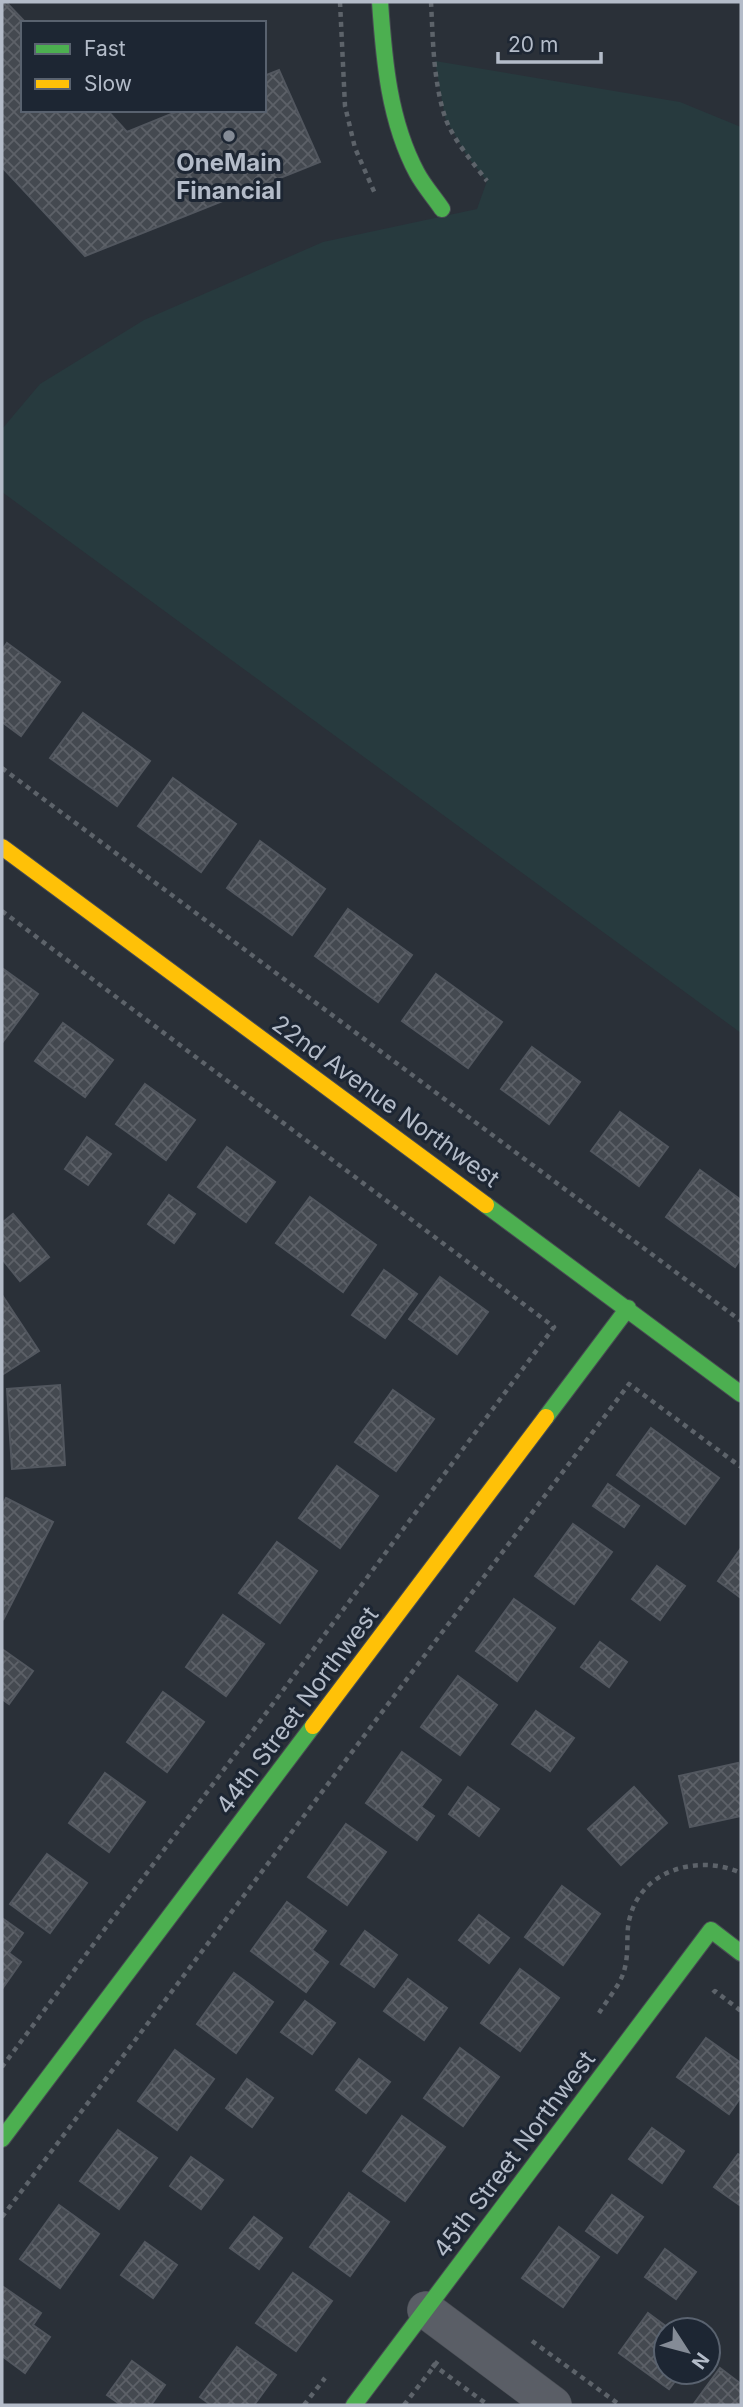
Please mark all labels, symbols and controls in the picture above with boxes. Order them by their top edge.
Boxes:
legend [21,21,266,112]
scale bar [498,21,601,65]
text: 20 m [508,32,558,57]
text: Fast [84,36,126,61]
text: Slow [84,71,132,96]
marker: OneMain Financial [221,128,237,144]
place label: OneMain Financial [176,148,282,205]
street label: 22nd Avenue Northwest [267,1009,505,1193]
street label: 44th Street Northwest [210,1601,384,1819]
street label: 45th Street Northwest [427,2045,601,2263]
north arrow [652,2316,722,2386]
text: N [687,2348,714,2373]

